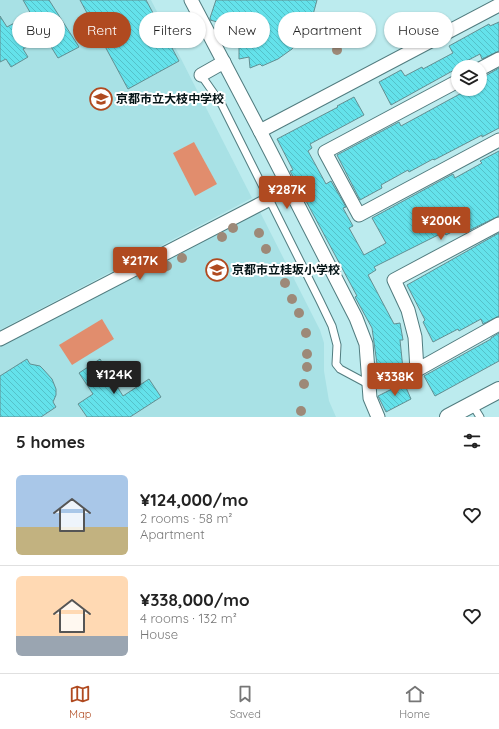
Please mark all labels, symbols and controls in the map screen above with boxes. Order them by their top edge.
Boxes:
chip: Buy [12,12,65,48]
chip: Rent [73,12,131,48]
chip: Filters [139,12,206,48]
chip: New [214,12,270,48]
chip: Apartment [278,12,376,48]
chip: House [384,12,453,48]
map controls [451,60,487,96]
button: layers [451,60,487,96]
school or university icon: 京都市立大枝中学校 [88,86,114,112]
place label: 京都市立大枝中学校 [116,91,224,106]
pin: ¥287K [259,176,315,210]
text: ¥287K [268,181,306,197]
pin: ¥200K [413,207,469,241]
text: ¥200K [421,212,461,228]
pin: ¥217K [112,247,168,281]
text: ¥217K [122,252,158,268]
school or university icon: 京都市立桂坂小学校 [204,257,230,283]
place label: 京都市立桂坂小学校 [232,262,340,277]
pin: ¥124K [86,361,142,395]
pin: ¥338K [367,363,423,397]
text: ¥124K [96,366,132,382]
text: ¥338K [376,368,414,384]
icon: filters [461,430,483,452]
text: 5 homes [16,431,85,452]
text: ¥124,000/mo [140,489,248,510]
icon: home [48,491,96,539]
icon: heart [461,504,483,526]
text: 2 rooms · 58 m² [140,510,232,526]
text: Apartment [140,526,205,542]
text: ¥338,000/mo [140,589,250,610]
icon: home [48,592,96,640]
icon: heart [461,605,483,627]
text: 4 rooms · 132 m² [140,610,237,626]
text: House [140,626,178,642]
tab: Map [69,683,92,721]
tab: Saved [230,683,261,721]
tab: Home [399,683,430,721]

